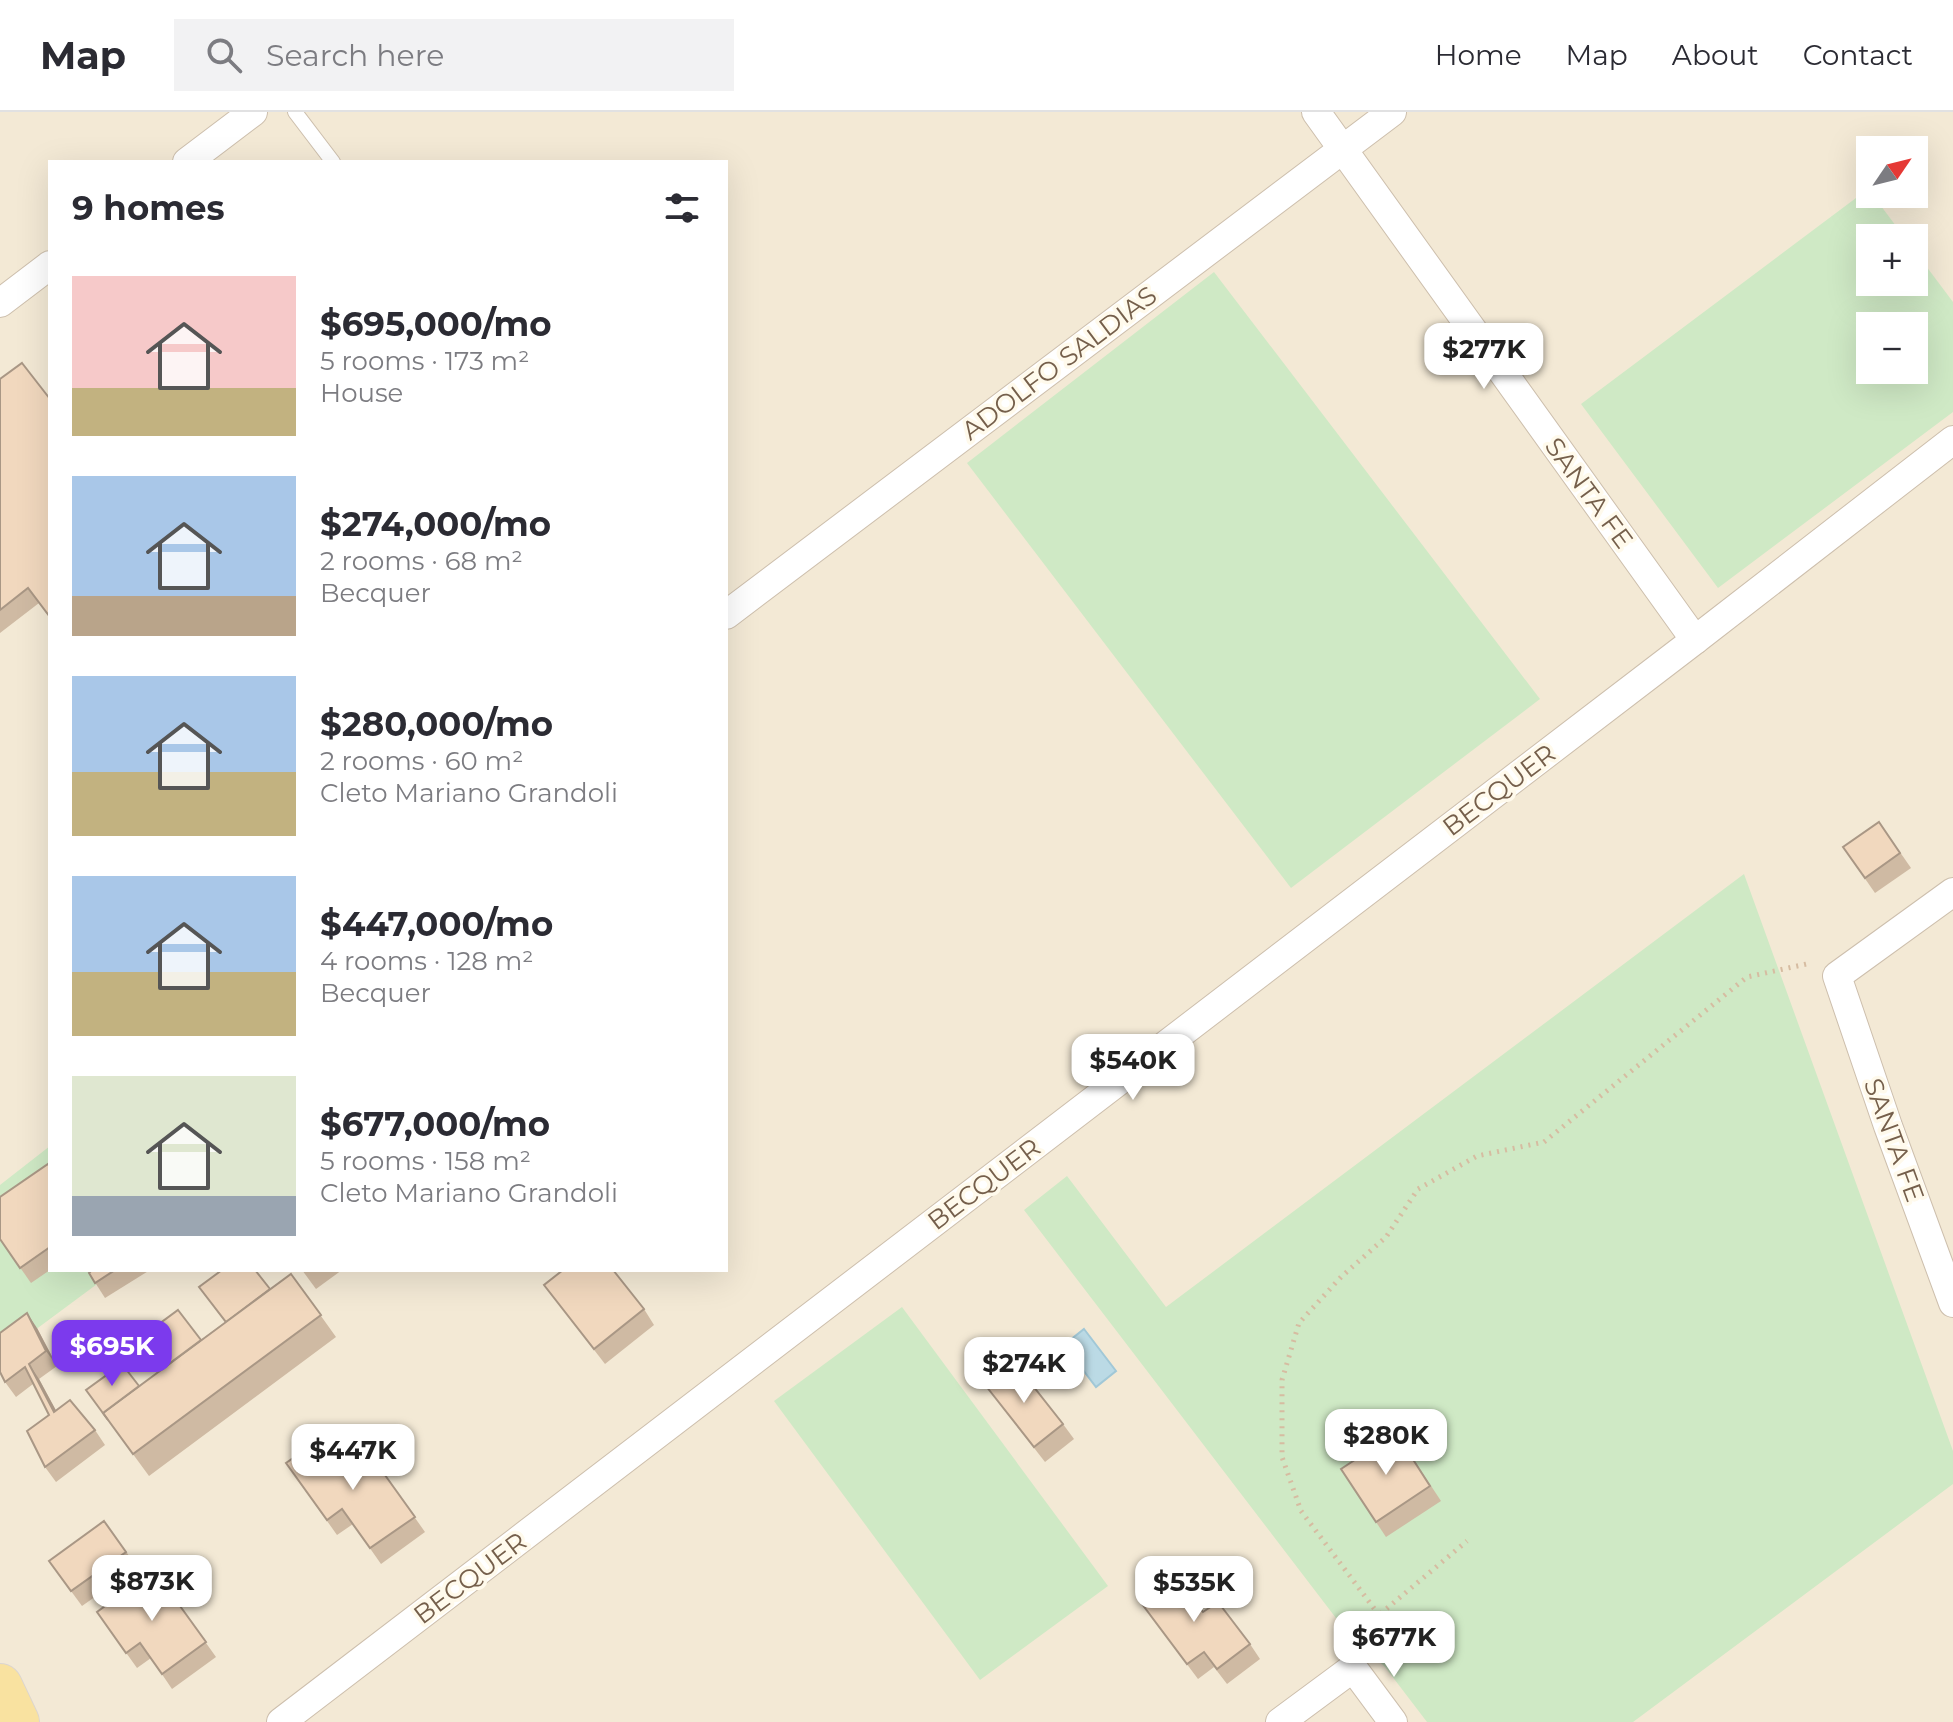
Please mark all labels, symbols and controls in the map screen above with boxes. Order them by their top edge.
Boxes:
search box [174,19,734,91]
text: Map [40,32,126,79]
icon: search [202,33,246,77]
text: Search here [266,37,444,74]
text: Home [1435,38,1522,72]
text: Map [1566,38,1628,72]
text: About [1672,38,1759,72]
text: Contact [1803,38,1913,72]
north arrow [1856,136,1928,208]
map controls [1856,136,1928,384]
icon: filters [660,186,704,230]
text: 9 homes [72,187,225,229]
button: + [1856,224,1928,296]
street label: ADOLFO SALDIAS [955,279,1163,447]
text: $695,000/mo [320,303,552,345]
icon: home [136,308,232,404]
button: − [1856,312,1928,384]
pin: $277K [1428,323,1540,391]
text: $277K [1442,333,1526,365]
text: 5 rooms · 173 m² [320,345,529,377]
text: House [320,377,403,409]
street label: SANTA FE [1538,431,1640,555]
text: $274,000/mo [320,503,551,545]
icon: home [136,508,232,604]
text: 2 rooms · 68 m² [320,545,523,577]
text: Becquer [320,577,431,609]
text: $280,000/mo [320,703,553,745]
icon: home [136,708,232,804]
street label: BECQUER [1436,737,1562,843]
text: 2 rooms · 60 m² [320,745,523,777]
text: Cleto Mariano Grandoli [320,777,618,809]
text: $447,000/mo [320,903,553,945]
icon: home [136,908,232,1004]
text: 4 rooms · 128 m² [320,945,533,977]
text: Becquer [320,977,431,1009]
pin: $540K [1077,1034,1189,1102]
text: $540K [1090,1044,1176,1076]
street label: SANTA FE [1857,1074,1931,1206]
text: $677,000/mo [320,1103,550,1145]
icon: home [136,1108,232,1204]
street label: BECQUER [921,1131,1047,1237]
text: 5 rooms · 158 m² [320,1145,531,1177]
text: Cleto Mariano Grandoli [320,1177,618,1209]
pin: $695K [56,1320,168,1388]
text: $695K [70,1330,154,1362]
pin: $274K [968,1337,1080,1405]
text: $274K [982,1347,1066,1379]
pin: $280K [1330,1409,1442,1477]
text: $280K [1343,1419,1429,1451]
pin: $447K [297,1424,409,1492]
text: $447K [310,1434,396,1466]
street label: BECQUER [407,1525,533,1631]
pin: $873K [96,1555,208,1623]
pin: $535K [1138,1556,1250,1624]
text: $873K [110,1565,194,1597]
text: $535K [1153,1566,1235,1598]
pin: $677K [1338,1611,1450,1679]
text: $677K [1352,1621,1436,1653]

